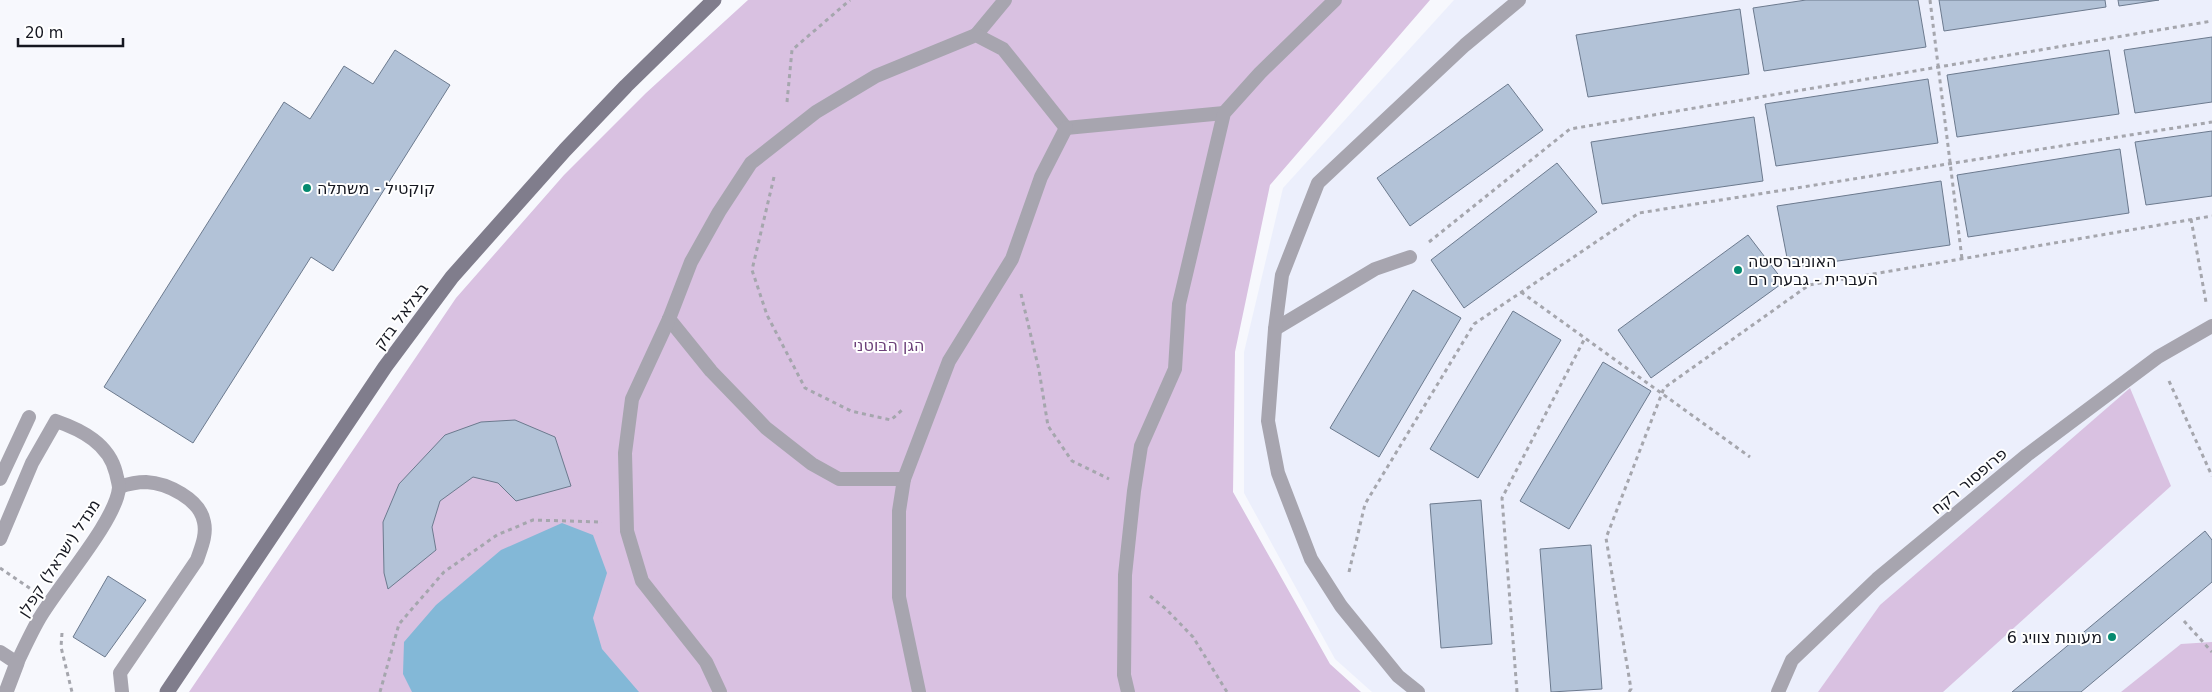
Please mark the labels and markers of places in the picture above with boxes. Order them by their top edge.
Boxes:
place label: קוקטיל - משתלה [317,179,435,198]
marker: קוקטיל - משתלה [301,182,313,194]
place label: האוניברסיטה העברית - גבעת רם [1748,252,1878,289]
marker: האוניברסיטה העברית - גבעת רם [1732,264,1744,276]
place label: מעונות צוויג 6 [2007,628,2102,647]
marker: מעונות צוויג 6 [2106,631,2118,643]

